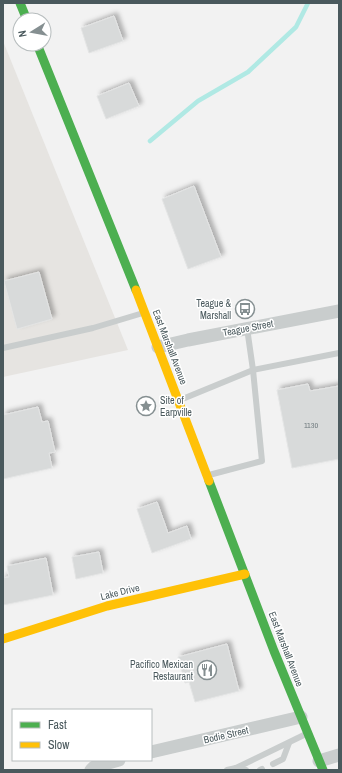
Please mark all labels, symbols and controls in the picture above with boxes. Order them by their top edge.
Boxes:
north arrow [12,12,52,52]
text: N [15,29,30,38]
place label: Teague & Marshall [196,297,232,322]
bus stop icon: Teague & Marshall [234,298,256,320]
street label: East Marshall Avenue [150,308,190,387]
street label: Teague Street [222,317,275,339]
place label: Site of Earpville [160,394,192,419]
place icon: Site of Earpville [135,395,157,417]
house number: 1130 [304,420,318,430]
street label: Lake Drive [99,581,141,603]
street label: East Marshall Avenue [266,610,306,689]
place label: Pacifico Mexican Restaurant [130,658,194,683]
restaurant icon: Pacifico Mexican Restaurant [196,659,218,681]
legend [12,709,152,761]
text: Fast [48,717,67,733]
street label: Bodie Street [202,723,250,746]
text: Slow [48,737,70,753]

